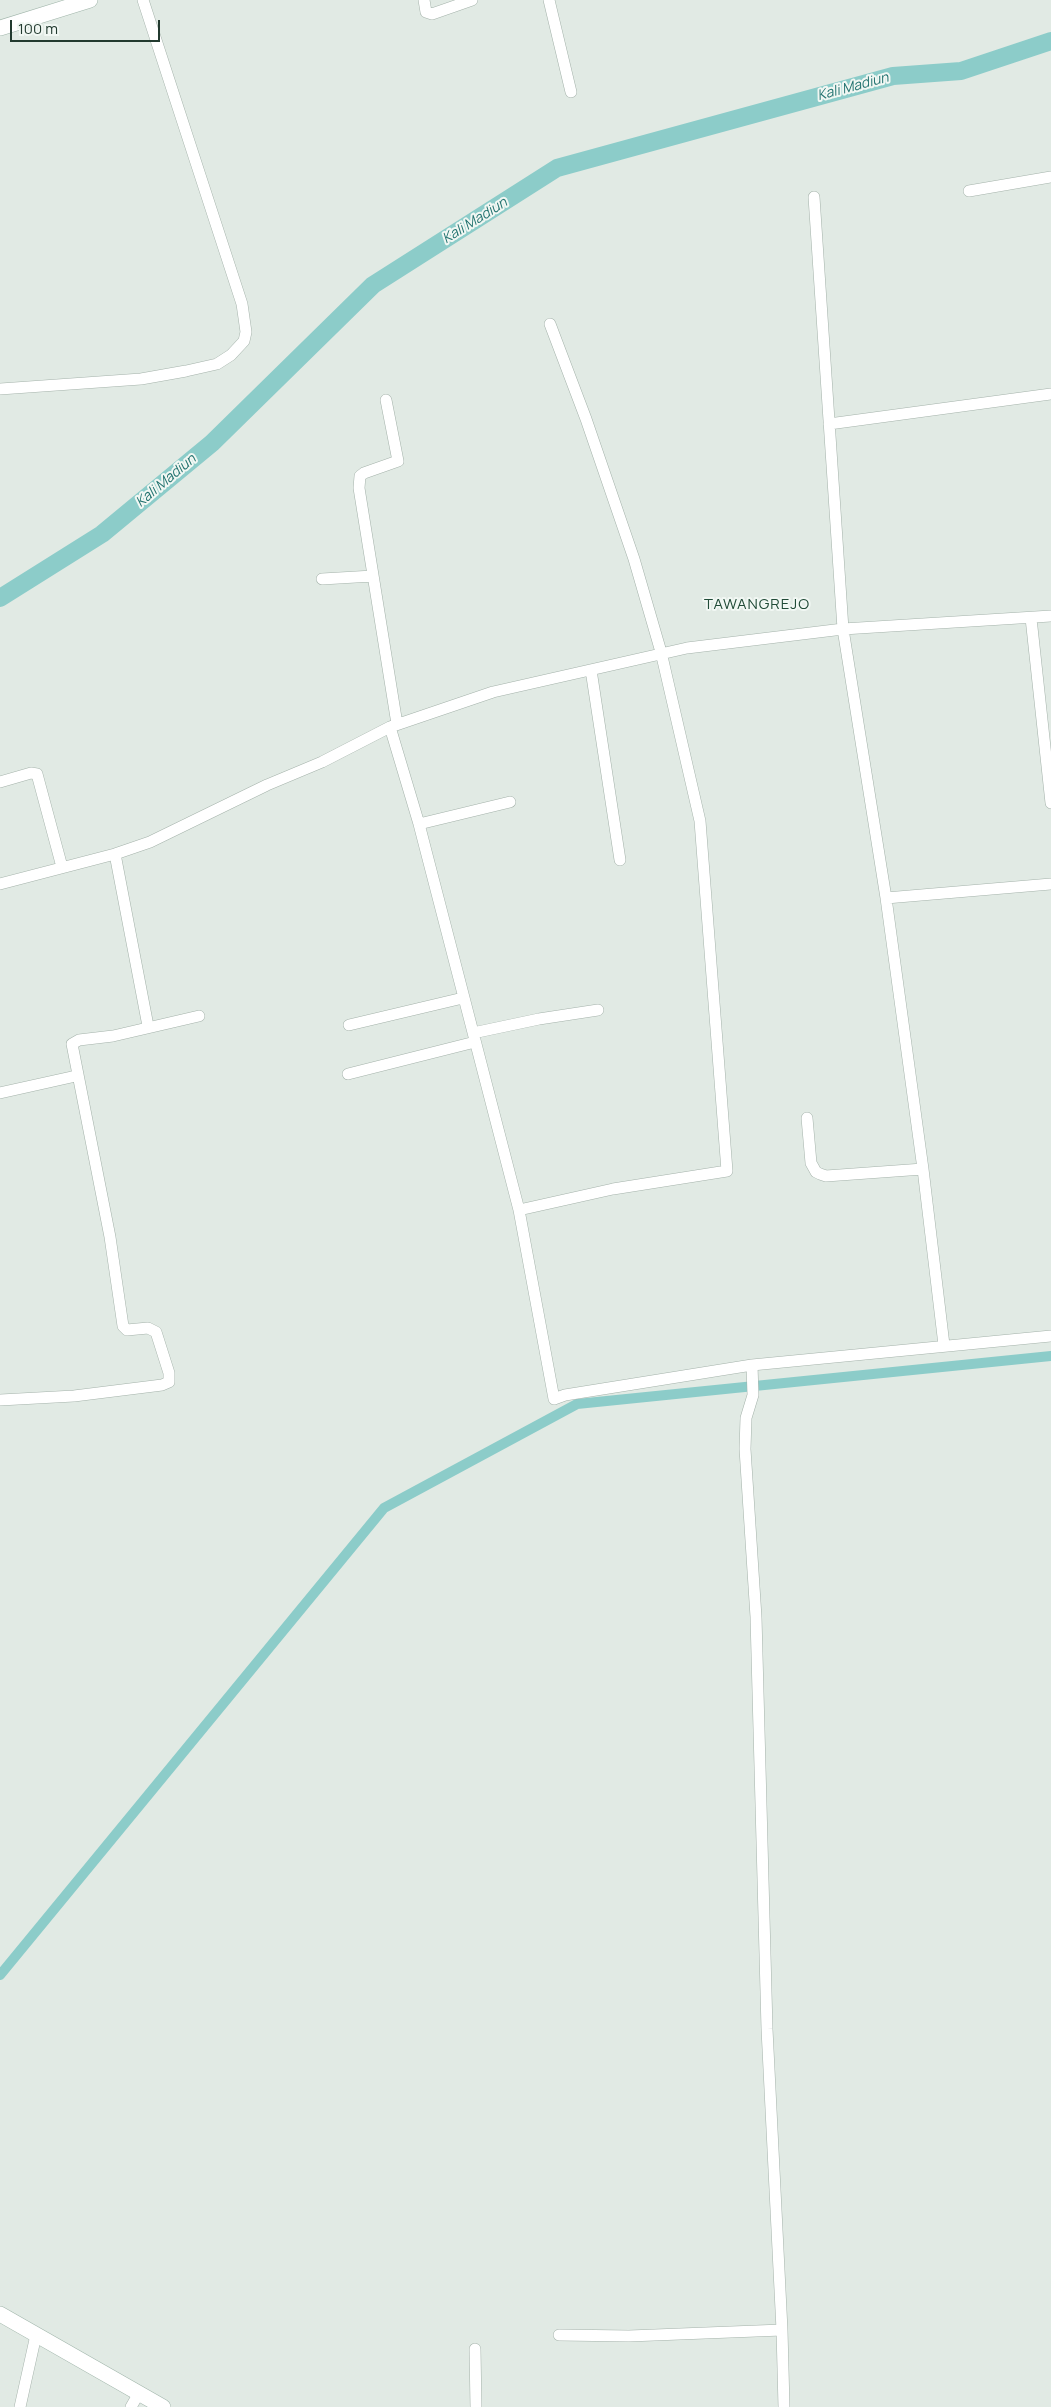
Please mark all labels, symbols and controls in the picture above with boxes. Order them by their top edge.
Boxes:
scale bar [12,10,162,42]
text: 100 m [18,18,58,39]
water label: Kali Madiun [815,69,891,105]
water label: Kali Madiun [440,194,510,248]
water label: Kali Madiun [133,451,199,511]
district label: TAWANGREJO [703,596,811,614]

